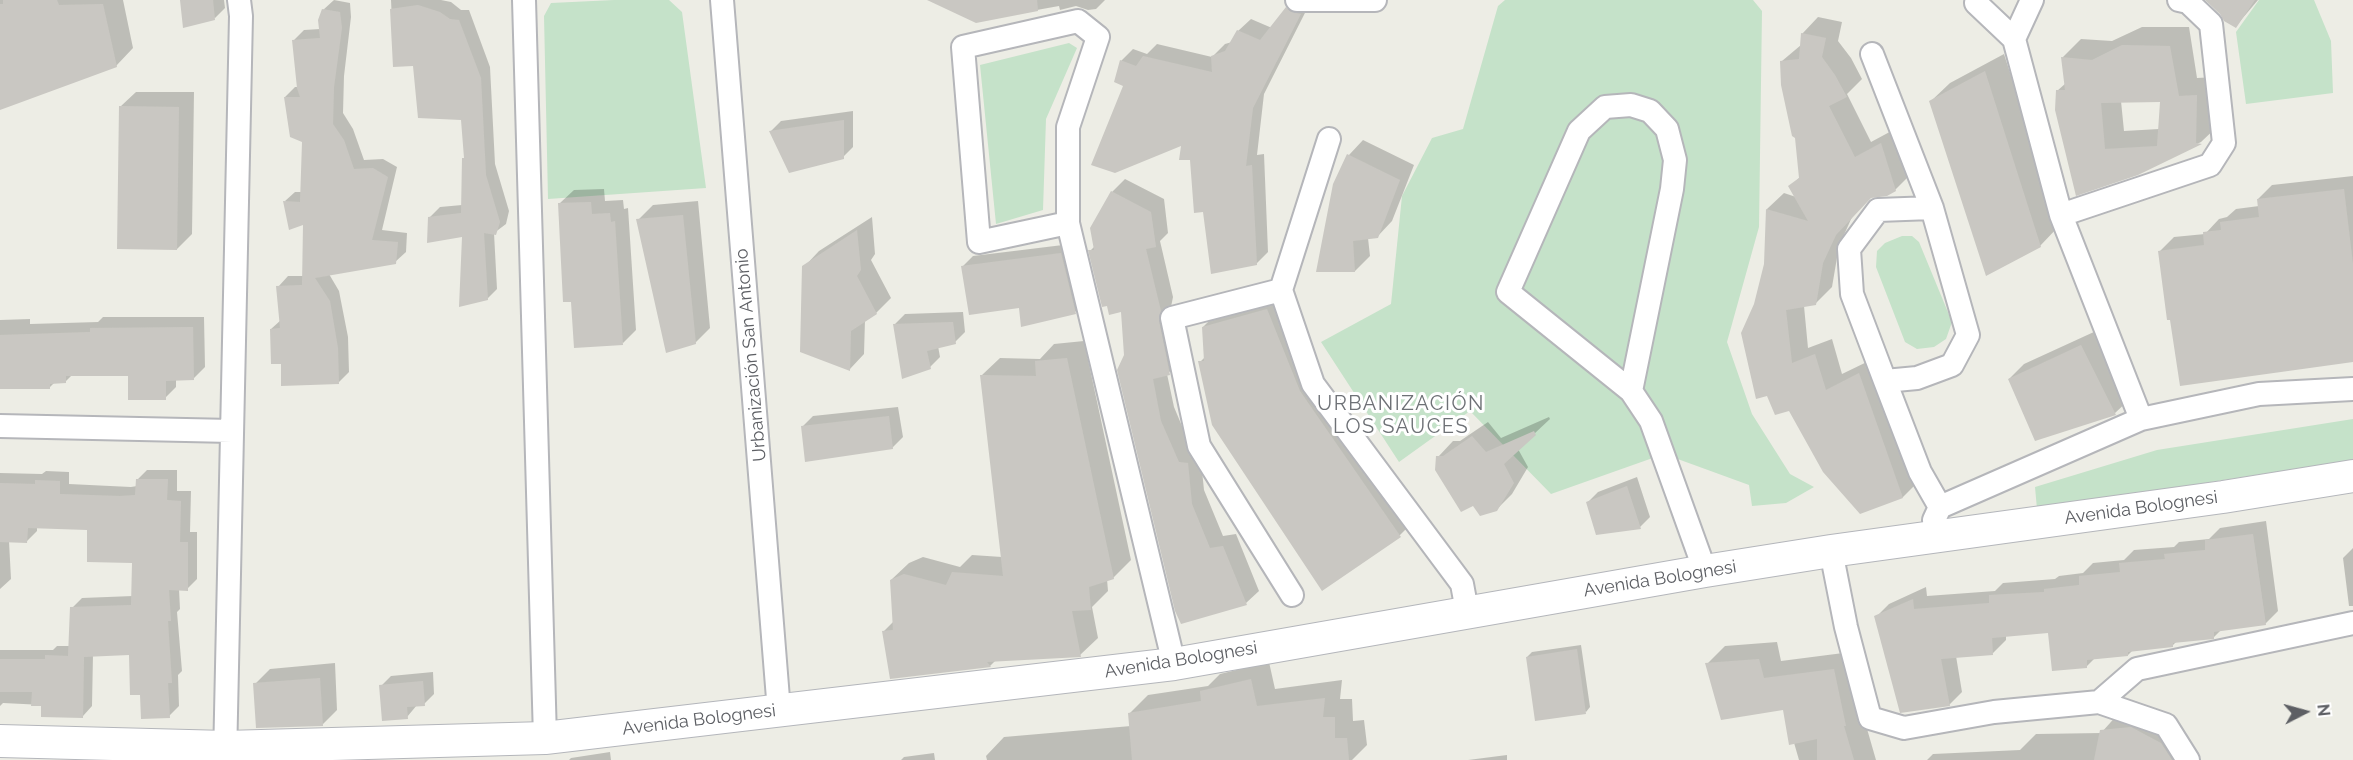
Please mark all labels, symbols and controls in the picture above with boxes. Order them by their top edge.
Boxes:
street label: Urbanización San Antonio [731,248,771,462]
district label: URBANIZACIÓN LOS SAUCES [1317,392,1485,439]
street label: Avenida Bolognesi [2063,487,2219,529]
street label: Avenida Bolognesi [1582,556,1738,602]
street label: Avenida Bolognesi [1103,637,1259,683]
north arrow [2275,682,2335,742]
street label: Avenida Bolognesi [621,700,777,740]
text: N [2313,703,2333,717]

